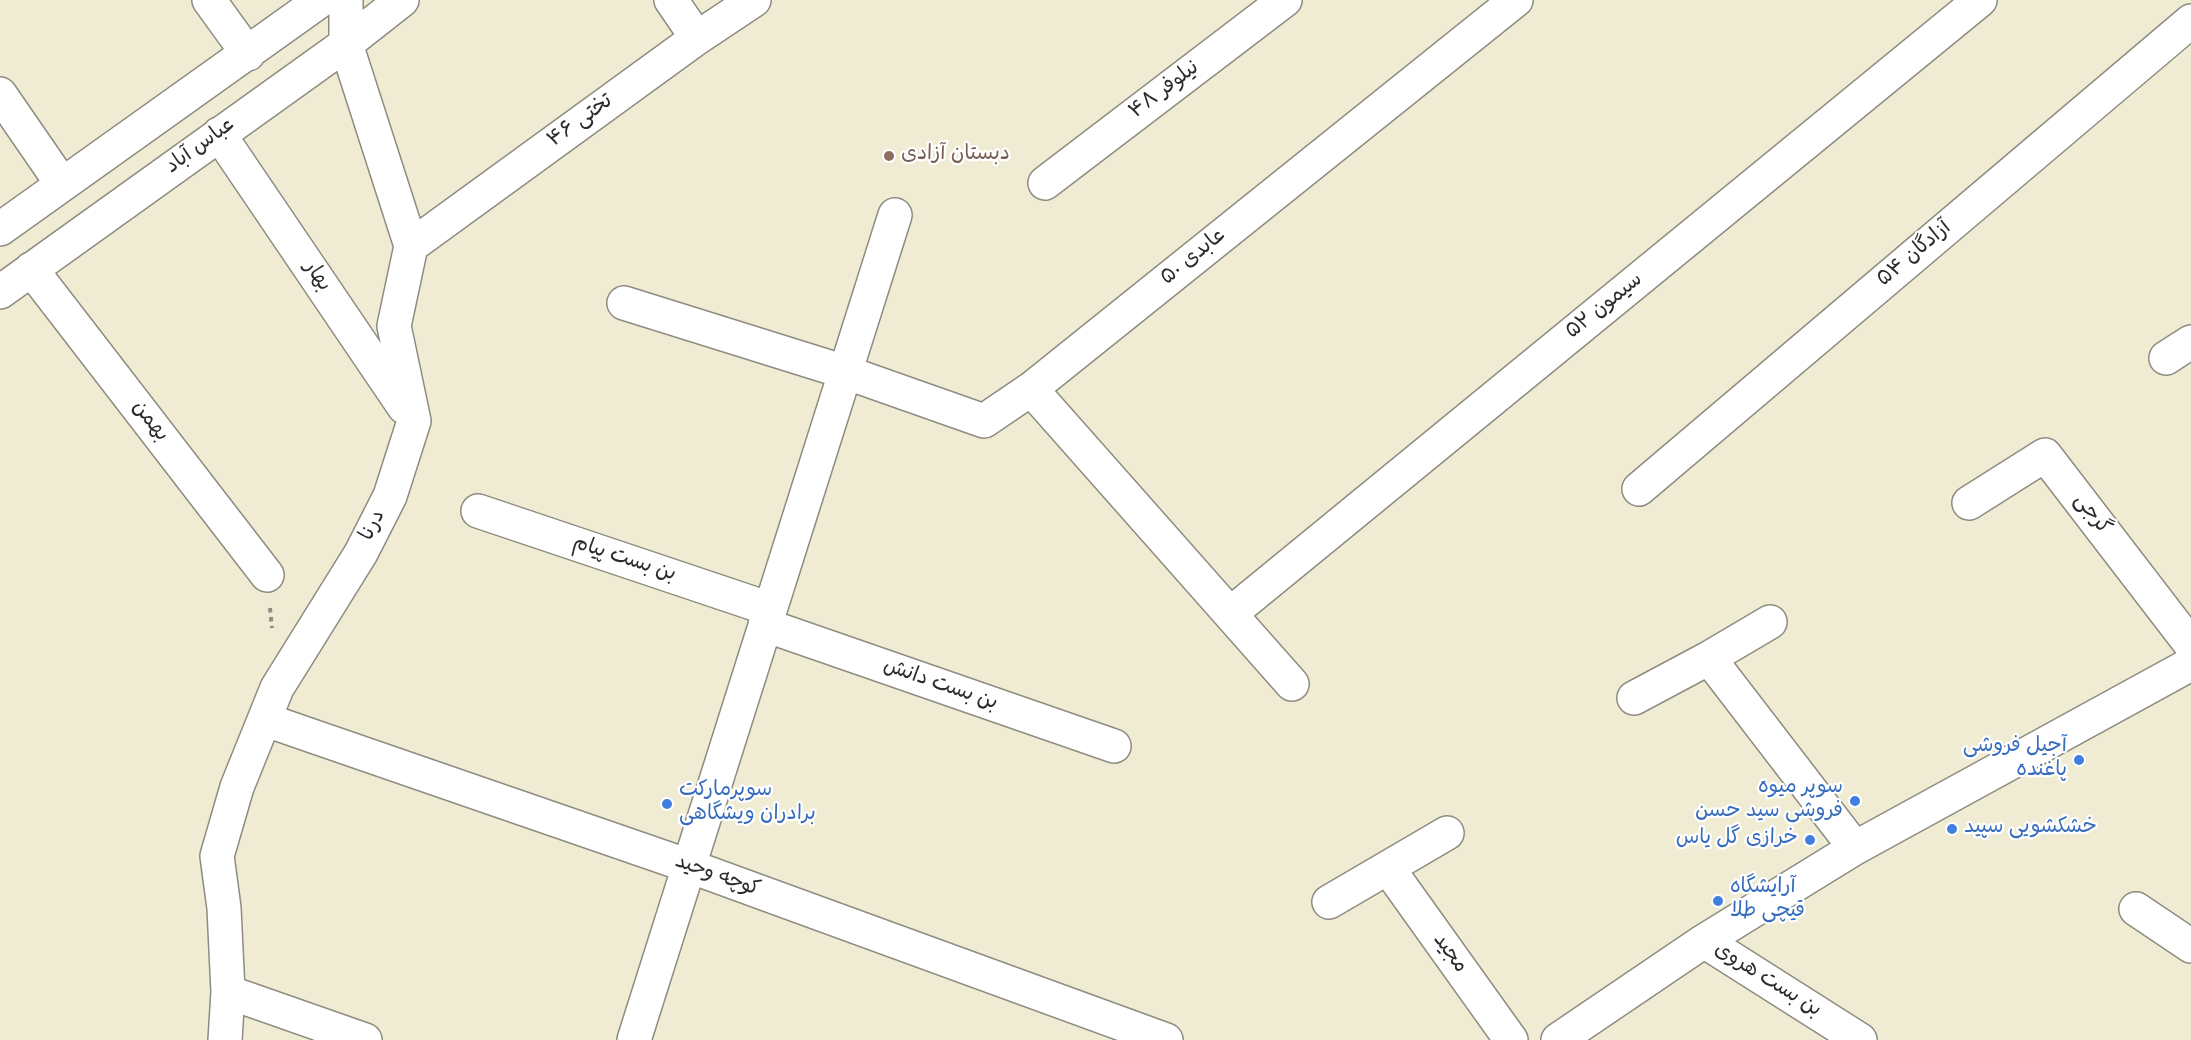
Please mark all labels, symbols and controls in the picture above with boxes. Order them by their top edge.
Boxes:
street label: نیلوفر ۴۸ [1125,56,1205,126]
street label: تختی ۴۶ [543,90,619,154]
street label: عباس آباد [161,113,241,181]
place label: دبستان آزادی [901,143,1010,169]
marker: دبستان آزادی [882,149,896,163]
street label: آزادگان ۵۴ [1873,217,1957,293]
street label: عابدی ۵۰ [1156,224,1232,292]
street label: بهار [297,257,335,297]
street label: سیمون ۵۲ [1561,268,1649,346]
street label: بهمن [125,396,173,448]
street label: گرجی [2067,489,2115,541]
street label: درنا [356,506,392,546]
street label: بن بست پیام [569,531,679,589]
street label: بن بست دانش [879,655,1001,717]
place label: آجیل فروشی پاغنده [1963,735,2067,785]
marker: آجیل فروشی پاغنده [2072,753,2086,767]
place label: سوپر میوه فروشی سید حسن [1695,776,1843,826]
place label: سوپرمارکت برادران ویشگاهی [679,779,816,829]
marker: سوپر میوه فروشی سید حسن [1848,794,1862,808]
marker: سوپرمارکت برادران ویشگاهی [660,797,674,811]
place label: خشکشویی سپید [1964,816,2097,842]
marker: خشکشویی سپید [1945,822,1959,836]
place label: خرازی گل یاس [1676,827,1798,853]
marker: خرازی گل یاس [1803,833,1817,847]
street label: کوچه وحید [671,850,763,904]
place label: آرایشگاه قیچی طلا [1730,876,1805,926]
marker: آرایشگاه قیچی طلا [1711,894,1725,908]
street label: مجید [1426,929,1472,979]
street label: بن بست هروی [1709,938,1825,1024]

